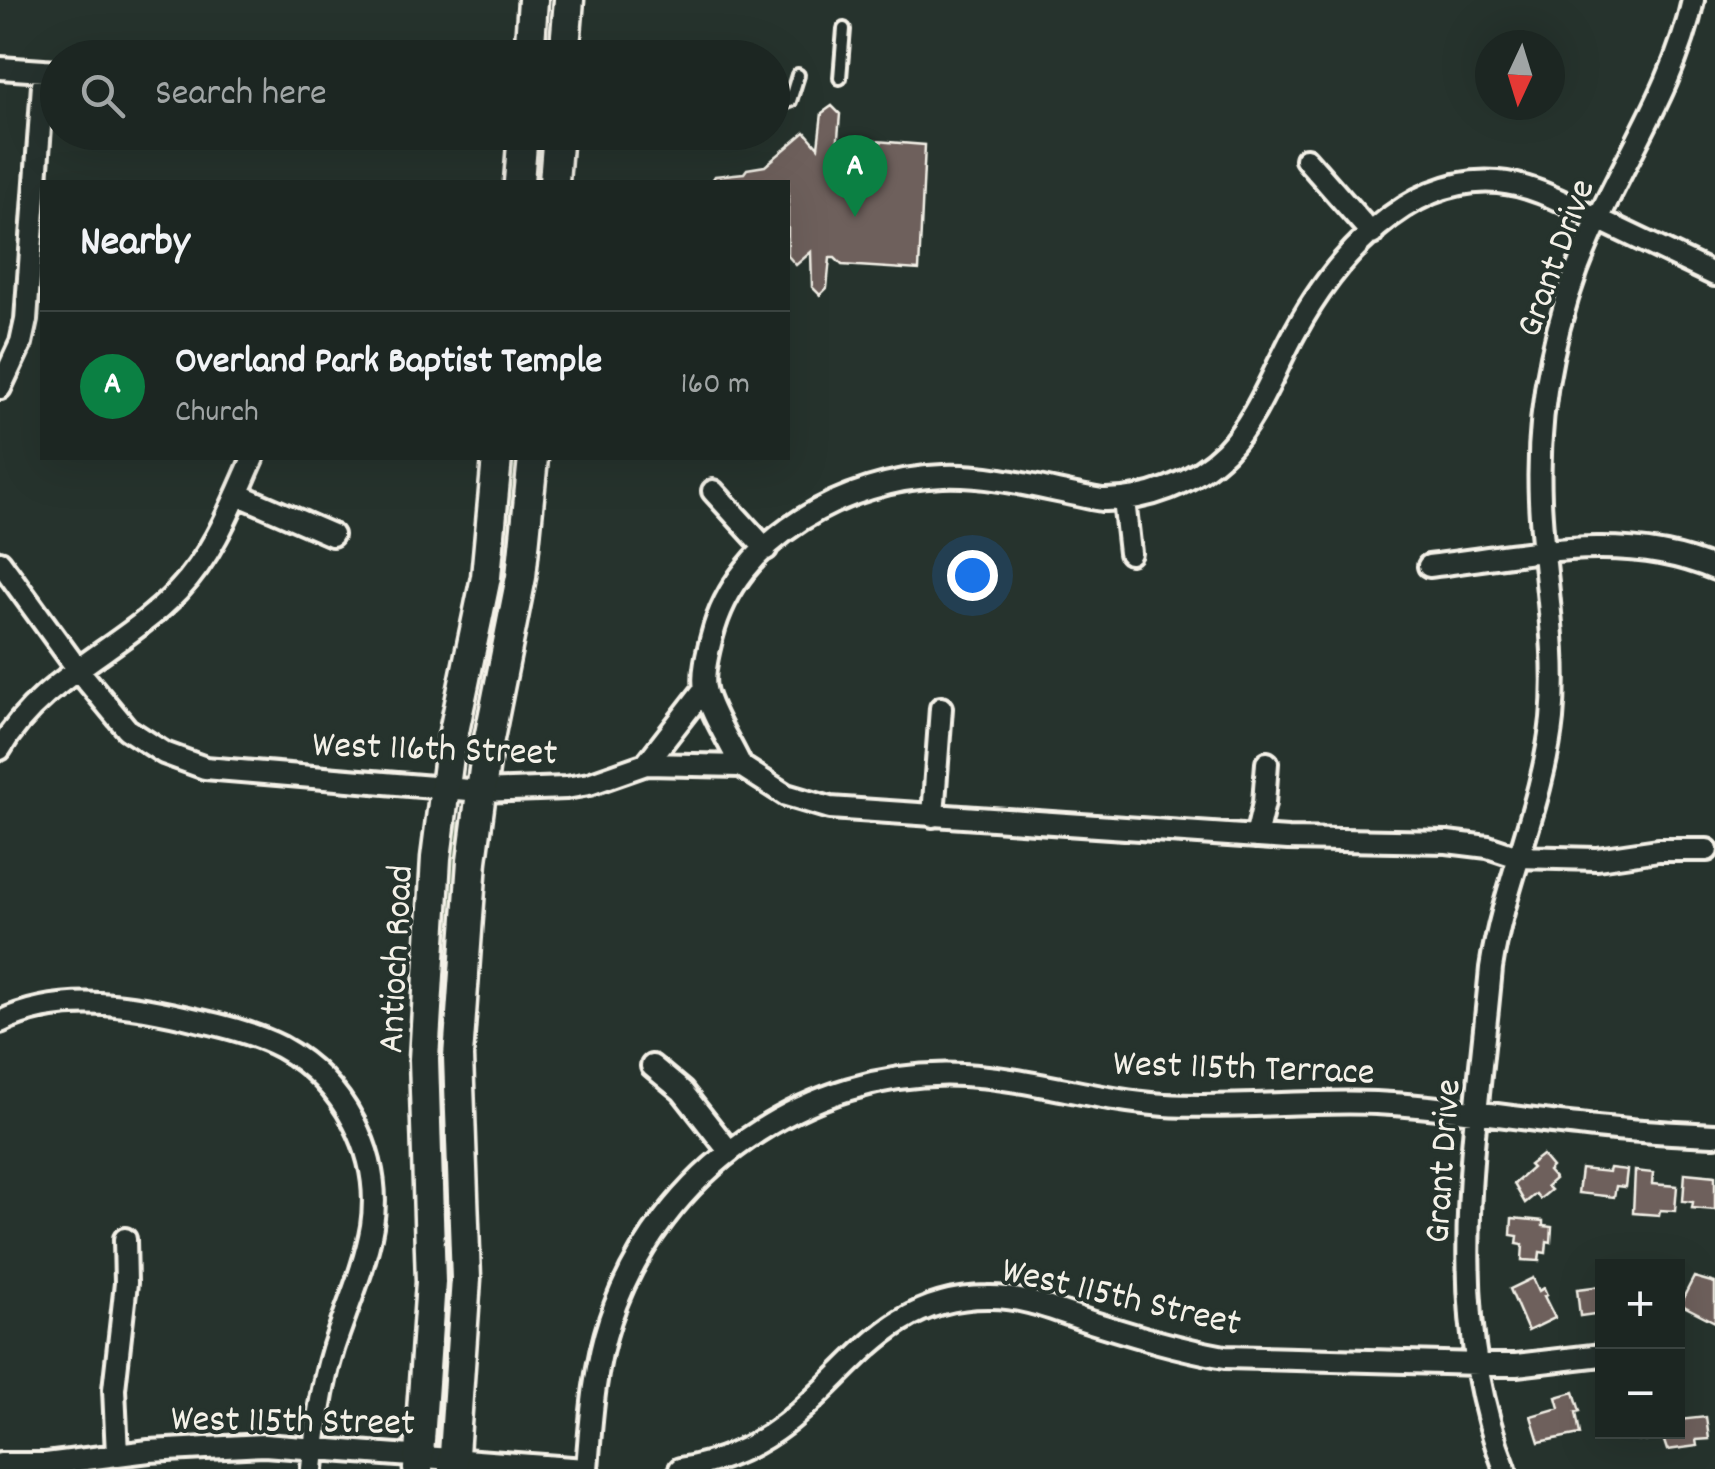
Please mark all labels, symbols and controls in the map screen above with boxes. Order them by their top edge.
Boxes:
north arrow [1475,30,1565,120]
search box [40,40,790,150]
icon: search [75,68,130,123]
text: Search here [155,68,327,123]
pin: A [822,134,888,217]
street label: Grant Drive [1504,172,1612,346]
text: Nearby [80,215,190,275]
text: Overland Park Baptist Temple [175,336,602,391]
text: A [104,363,121,409]
text: 160 m [681,363,750,409]
text: Church [175,391,259,437]
your location [947,550,998,601]
street label: West 116th Street [311,720,558,783]
street label: Antioch Road [366,864,431,1055]
street label: West 115th Terrace [1112,1038,1375,1103]
street label: Grant Drive [1412,1077,1479,1245]
street label: West 115th Street [996,1245,1246,1354]
map controls [1595,1259,1685,1439]
button: + [1595,1259,1685,1349]
button: − [1595,1349,1685,1439]
street label: West 115th Street [170,1394,415,1453]

